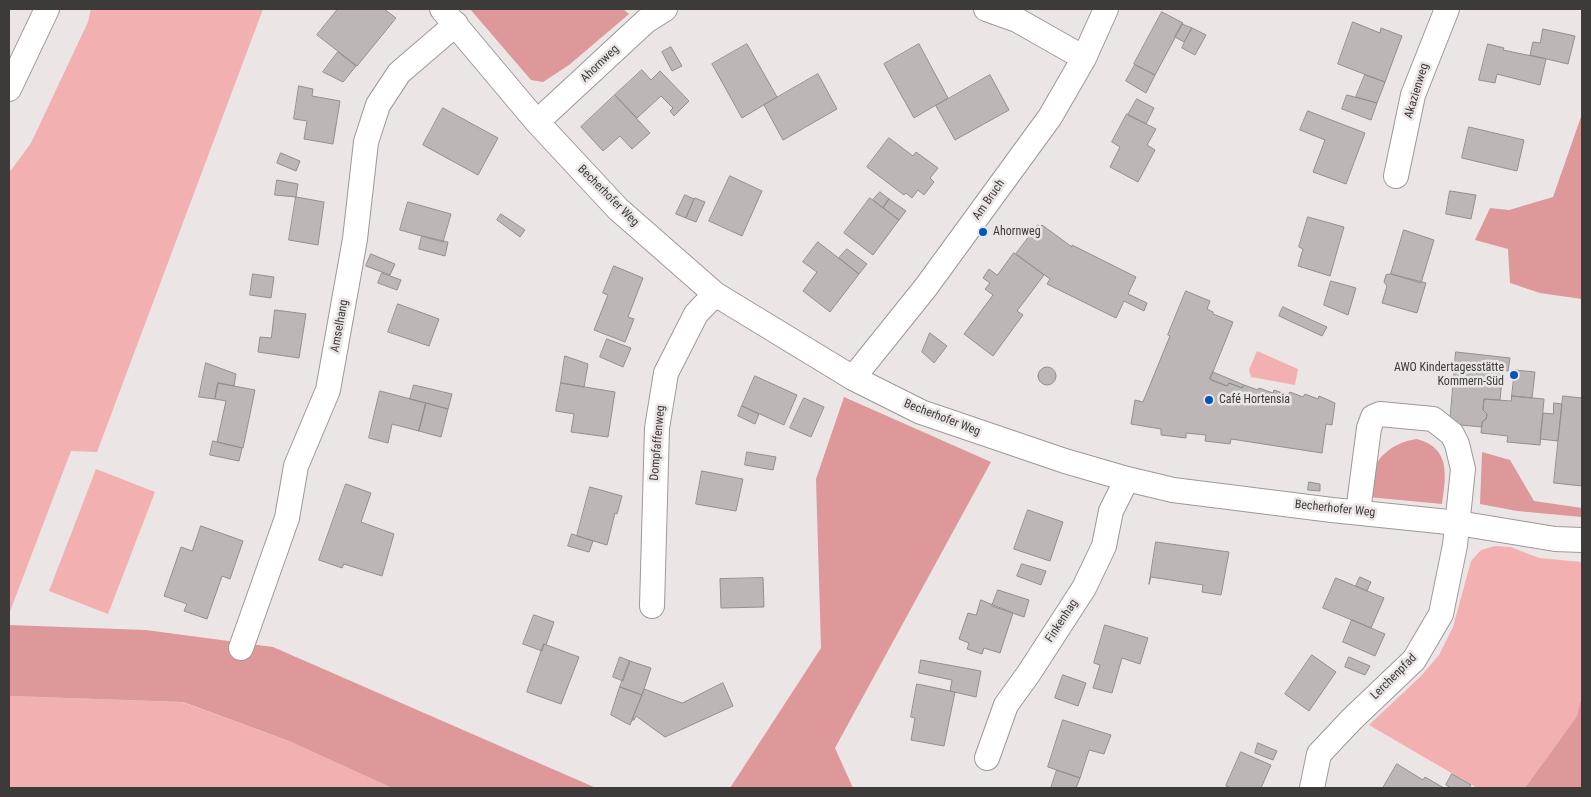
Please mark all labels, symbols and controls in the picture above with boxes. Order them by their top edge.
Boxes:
street label: Ahornweg [578,42,622,86]
street label: Akazienweg [1402,62,1432,120]
street label: Becherhofer Weg [574,162,642,230]
street label: Am Bruch [970,177,1008,223]
place label: Ahornweg [993,225,1041,239]
marker: Ahornweg [977,226,989,238]
street label: Amselhang [328,299,352,353]
place label: AWO Kindertagesstätte Kommern-Süd [1394,361,1504,389]
marker: AWO Kindertagesstätte Kommern-Süd [1508,369,1520,381]
place label: Café Hortensia [1219,393,1290,407]
marker: Café Hortensia [1203,394,1215,406]
street label: Becherhofer Weg [902,397,982,439]
street label: Dompfaffenweg [648,405,668,481]
street label: Becherhofer Weg [1294,498,1376,520]
street label: Finkenhag [1043,597,1081,645]
street label: Lerchenpfad [1368,651,1420,703]

